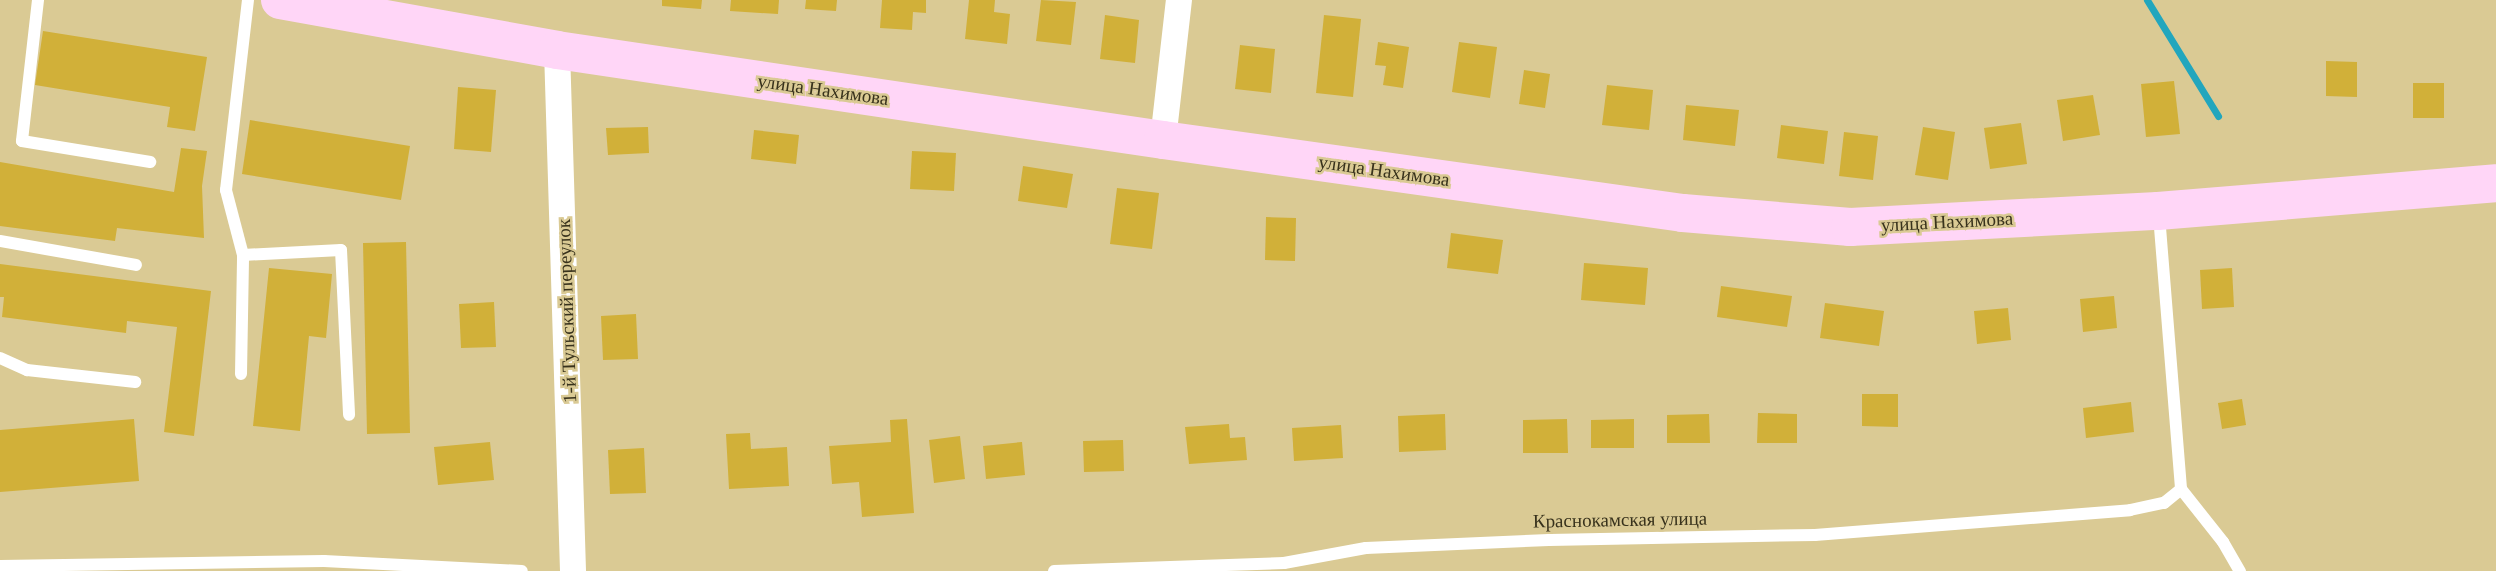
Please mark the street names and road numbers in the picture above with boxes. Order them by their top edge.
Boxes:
street label: улица Нахимова [756,70,890,110]
street label: улица Нахимова [1317,151,1451,191]
street label: улица Нахимова [1880,207,2014,237]
street label: 1-й Тульский переулок [552,219,582,403]
street label: Краснокамская улица [1533,507,1707,533]

